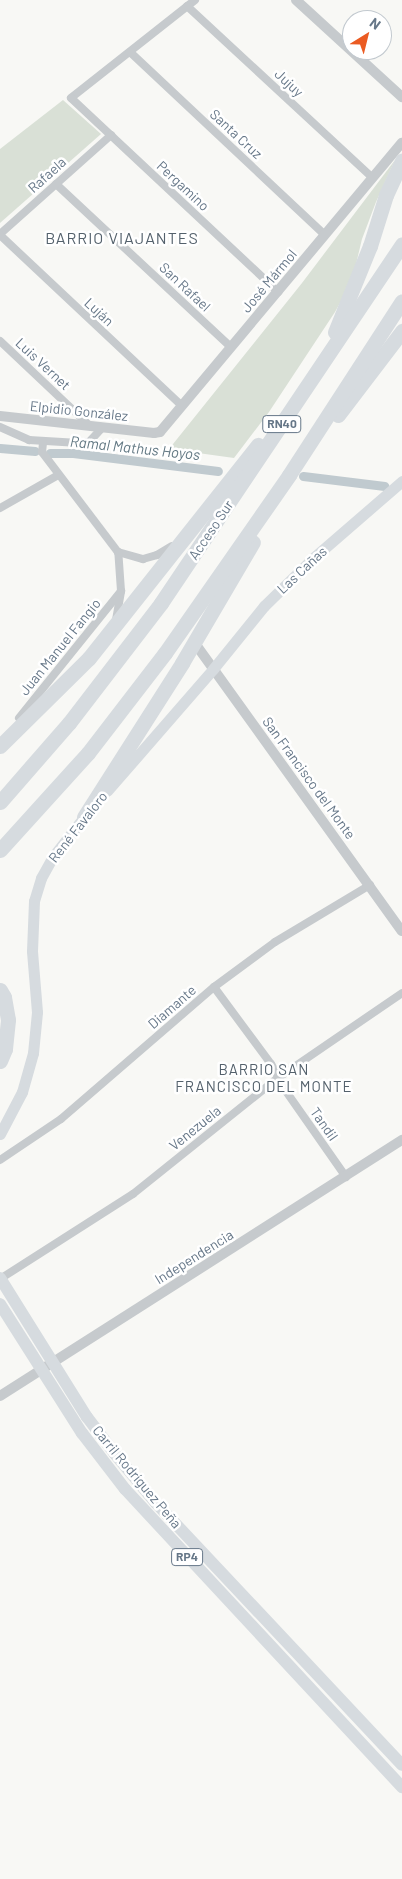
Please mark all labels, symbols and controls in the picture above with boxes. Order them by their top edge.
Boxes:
north arrow [342,10,392,60]
text: N [367,14,384,33]
street label: Jujuy [271,66,307,100]
street label: Santa Cruz [206,106,266,162]
street label: Rafaela [25,154,69,196]
street label: Pergamino [153,158,213,214]
district label: BARRIO VIAJANTES [43,228,201,248]
street label: José Mármol [238,246,300,316]
street label: San Rafael [156,259,214,315]
street label: Luján [81,294,117,330]
street label: Luis Vernet [12,334,74,394]
street label: Elpidio González [29,397,129,425]
road number: RN40 [262,414,302,434]
water label: Ramal Mathus Hoyos [69,432,201,464]
street label: Acceso Sur [185,497,237,563]
street label: Las Cañas [274,543,330,597]
street label: Juan Manuel Fangio [16,595,104,699]
street label: San Francisco del Monte [259,714,359,842]
street label: René Favaloro [45,788,111,866]
street label: Diamante [145,982,199,1032]
district label: BARRIO SAN FRANCISCO DEL MONTE [173,1060,355,1095]
street label: Venezuela [166,1102,224,1154]
street label: Tandil [307,1104,341,1144]
street label: Independencia [152,1226,236,1288]
street label: Carril Rodríguez Peña [89,1422,185,1532]
road number: RP4 [171,1548,203,1566]

